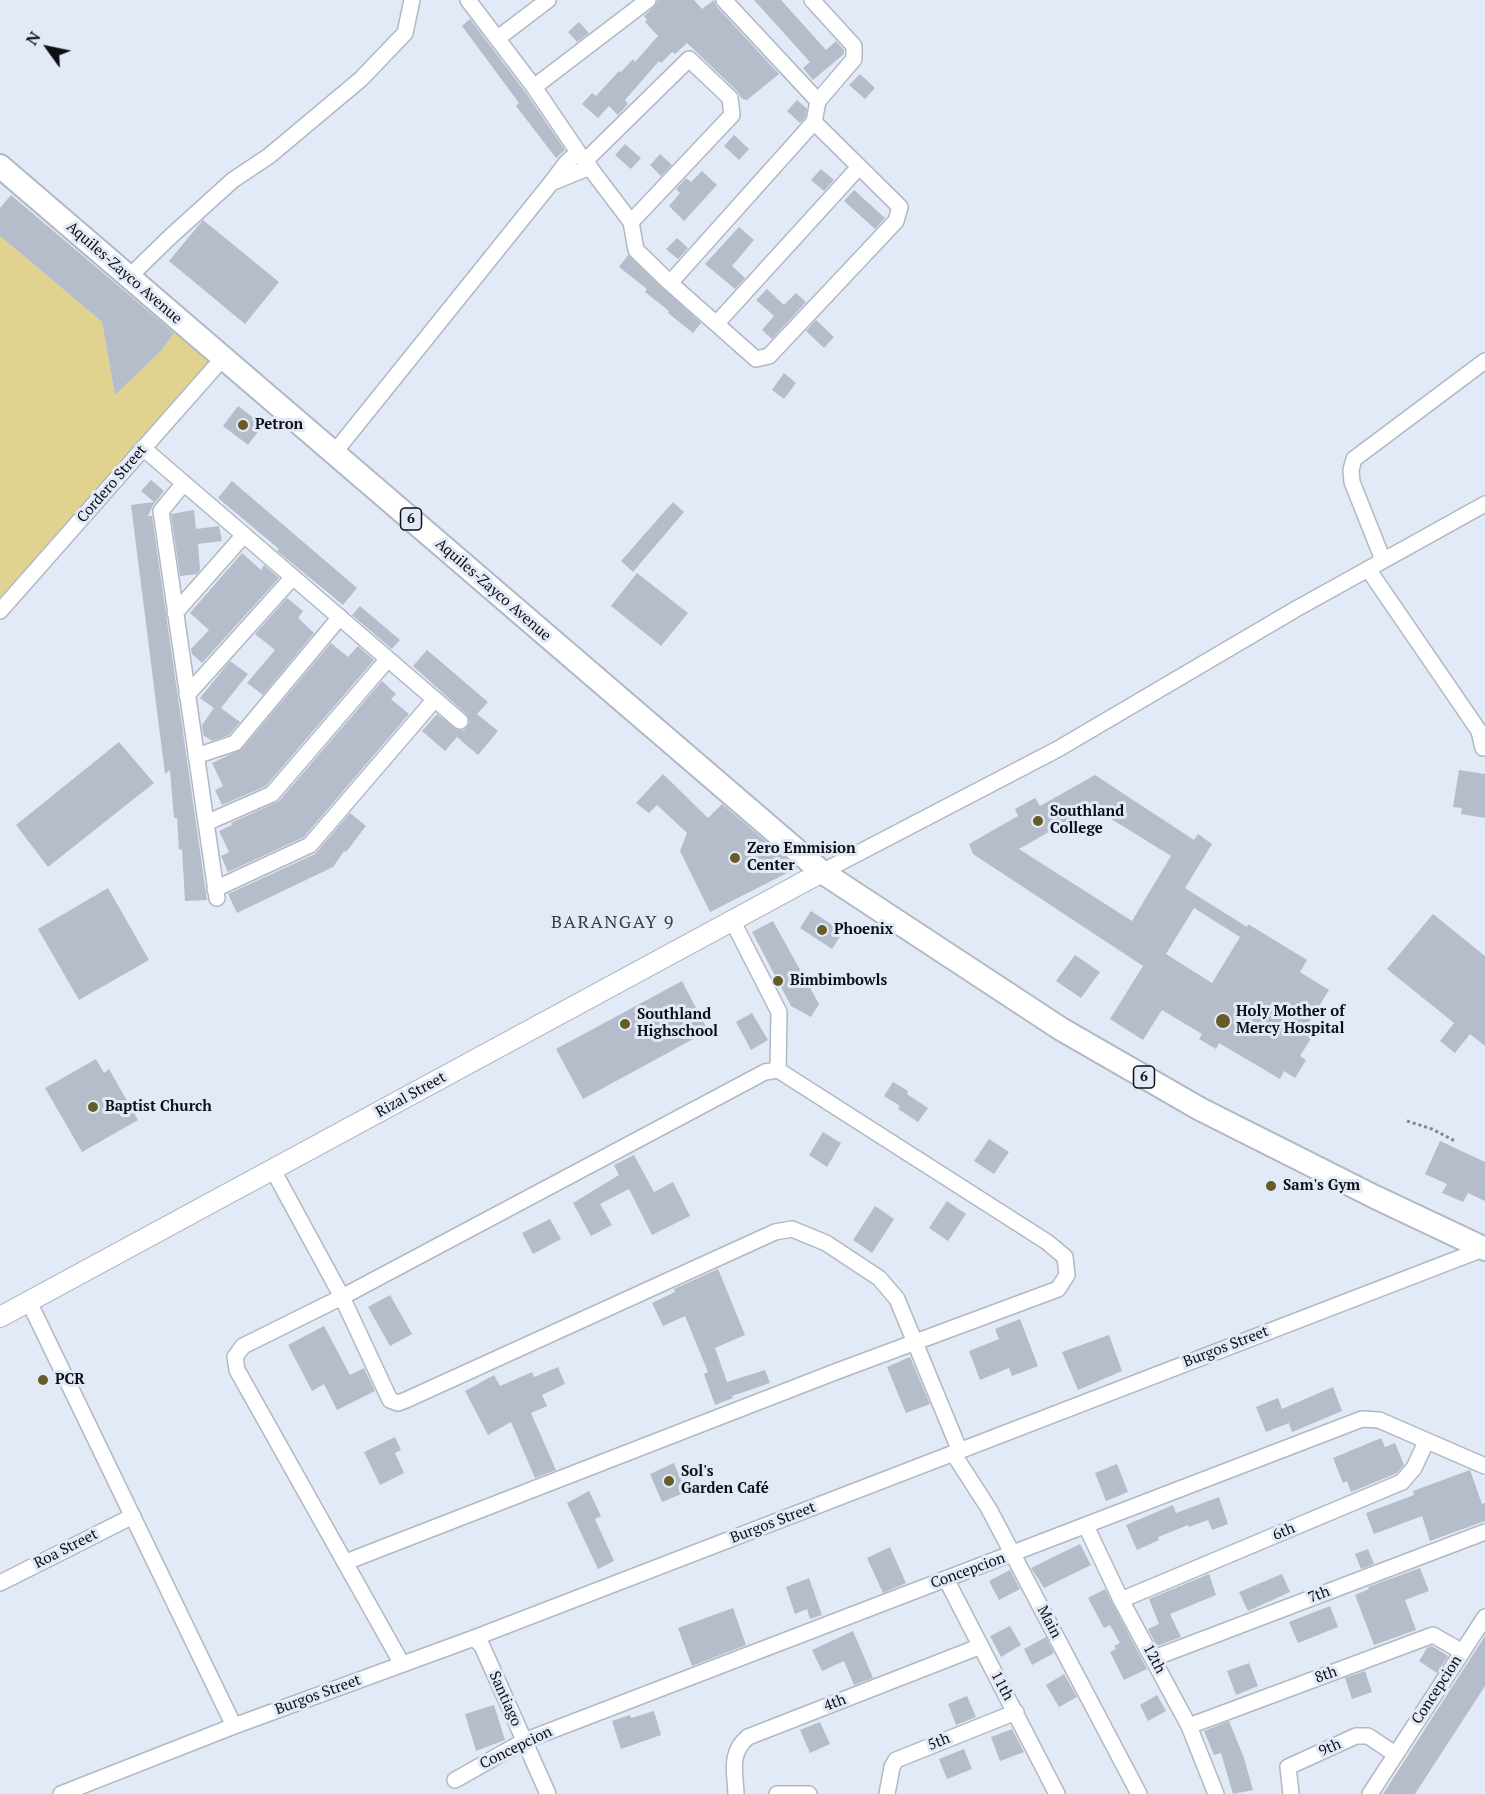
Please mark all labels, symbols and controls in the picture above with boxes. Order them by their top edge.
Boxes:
north arrow [18,18,78,78]
text: N [20,27,45,49]
street label: Aquiles-Zayco Avenue [63,218,185,328]
place label: Petron [255,416,303,434]
marker: Petron [236,418,250,432]
street label: Cordero Street [73,442,151,526]
road number: 6 [400,508,422,530]
street label: Aquiles-Zayco Avenue [432,535,554,645]
place label: Southland College [1050,803,1124,838]
marker: Southland College [1031,814,1045,828]
place label: Zero Emmision Center [747,840,856,875]
marker: Zero Emmision Center [728,851,742,865]
district label: BARANGAY 9 [551,912,675,934]
place label: Phoenix [834,921,893,939]
marker: Phoenix [815,923,829,937]
place label: Bimbimbowls [790,972,887,990]
marker: Bimbimbowls [771,974,785,988]
place label: Holy Mother of Mercy Hospital [1236,1003,1345,1038]
place label: Southland Highschool [637,1006,718,1041]
marker: Holy Mother of Mercy Hospital [1214,1012,1232,1030]
marker: Southland Highschool [618,1017,632,1031]
road number: 6 [1134,1066,1154,1088]
street label: Rizal Street [373,1068,449,1122]
place label: Baptist Church [105,1098,212,1116]
marker: Baptist Church [86,1100,100,1114]
place label: Sam's Gym [1283,1177,1360,1195]
marker: Sam's Gym [1264,1179,1278,1193]
street label: Burgos Street [1181,1322,1271,1372]
place label: PCR [55,1371,85,1389]
marker: PCR [36,1373,50,1387]
place label: Sol's Garden Café [681,1463,769,1498]
marker: Sol's Garden Café [662,1474,676,1488]
street label: Burgos Street [728,1498,818,1548]
street label: 6th [1270,1519,1298,1545]
street label: Roa Street [31,1525,101,1573]
street label: Concepcion [928,1549,1008,1593]
street label: 7th [1306,1583,1332,1607]
street label: Main [1033,1603,1065,1641]
street label: 12th [1139,1641,1169,1677]
street label: Concepcion [1408,1652,1466,1728]
street label: 8th [1312,1663,1340,1687]
street label: 11th [987,1668,1017,1704]
street label: Santiago [485,1669,525,1729]
street label: Burgos Street [273,1671,363,1719]
street label: 4th [821,1691,849,1715]
street label: Concepcion [477,1723,555,1773]
street label: 5th [925,1729,953,1755]
street label: 9th [1316,1735,1344,1761]

